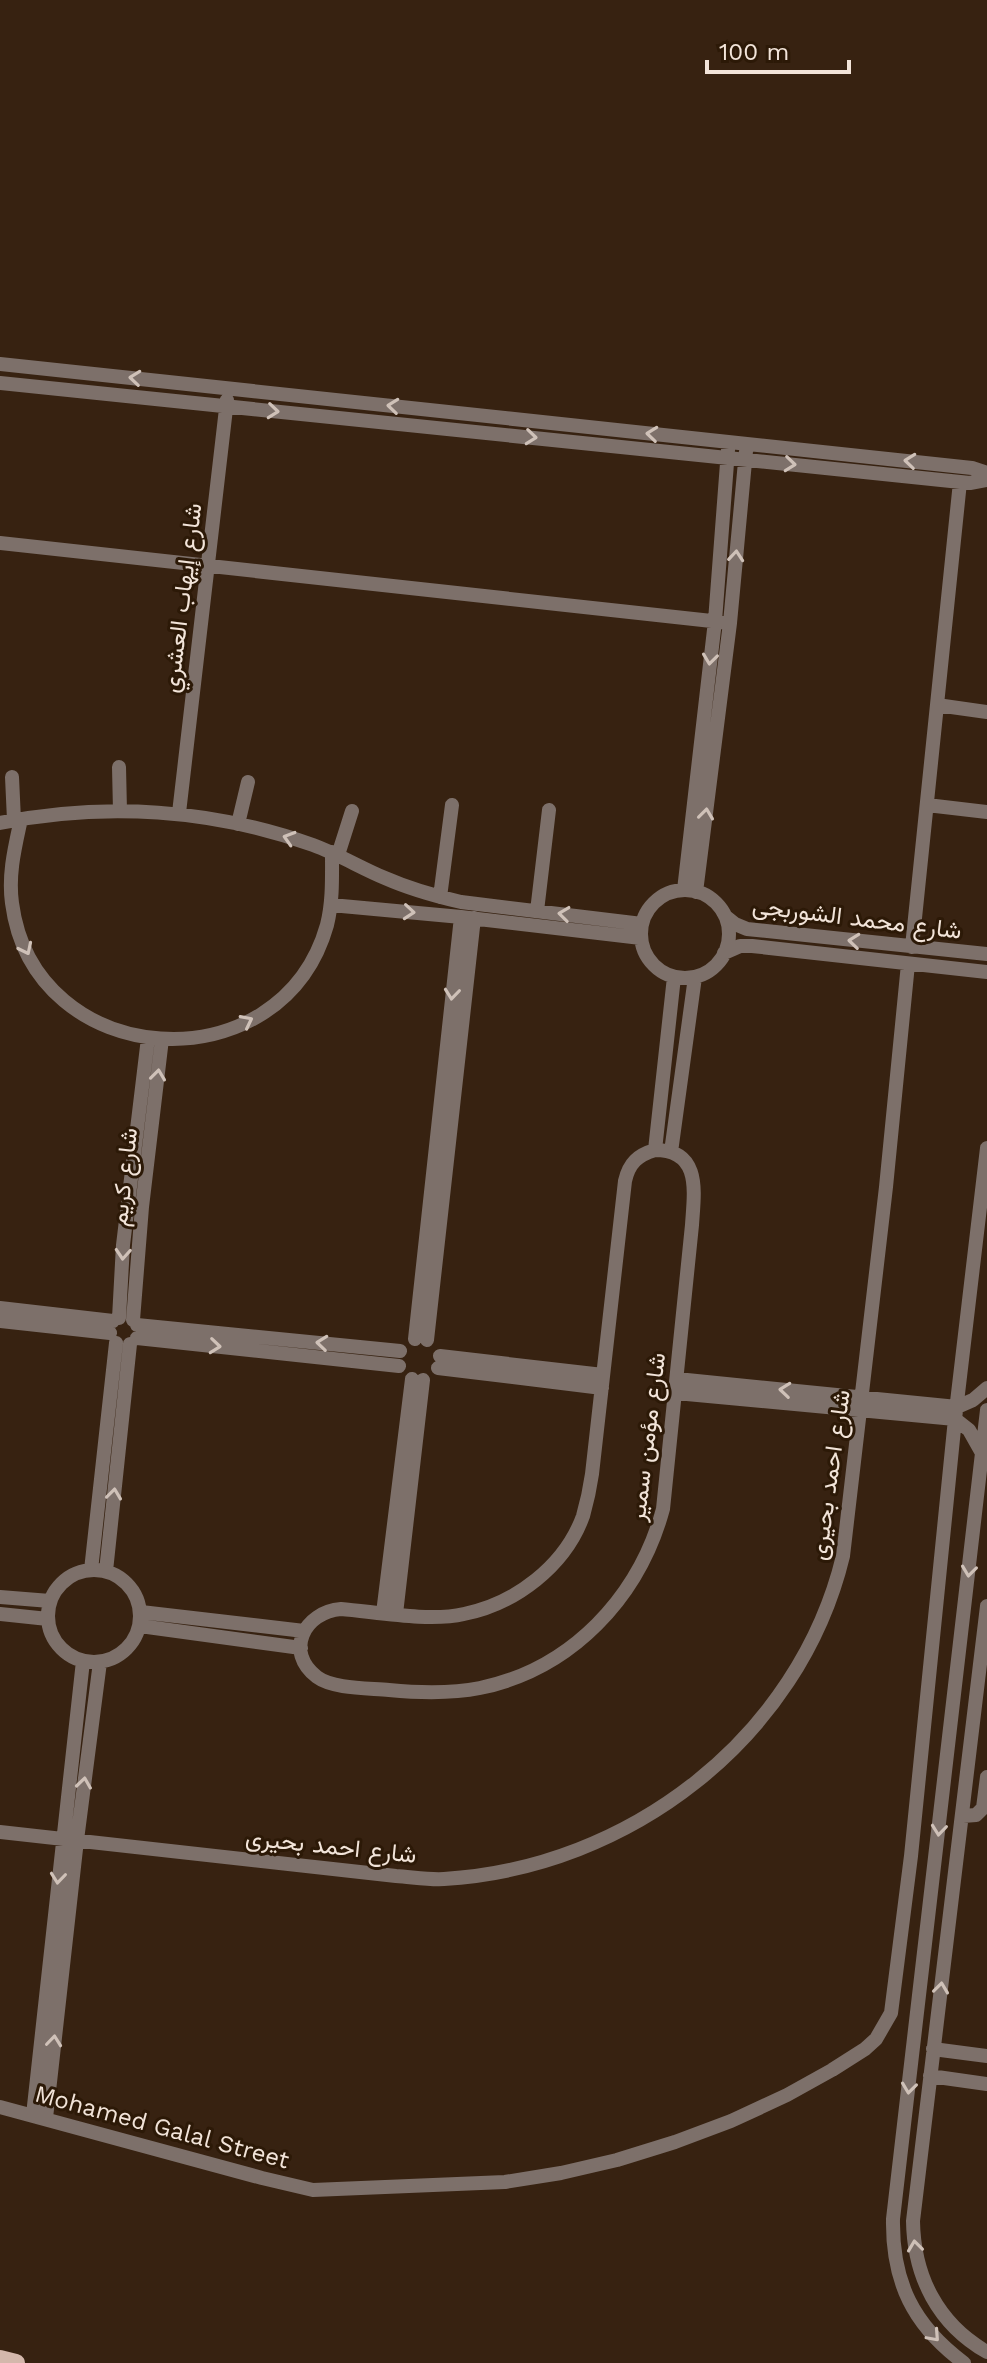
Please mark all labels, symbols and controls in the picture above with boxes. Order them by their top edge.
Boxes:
scale bar [707,24,849,74]
text: 100 m [719,38,789,66]
one-way arrow [128,370,141,387]
one-way arrow [386,397,399,414]
one-way arrow [266,402,279,419]
one-way arrow [645,425,658,442]
one-way arrow [525,429,538,446]
one-way arrow [903,453,916,470]
one-way arrow [784,456,797,473]
street label: شارع إيهاب العشري [156,502,212,695]
one-way arrow [727,549,744,562]
one-way arrow [702,653,719,666]
one-way arrow [697,807,714,821]
one-way arrow [283,831,297,847]
street label: شارع محمد الشوربجى [751,891,963,947]
one-way arrow [403,903,416,920]
one-way arrow [557,906,570,923]
one-way arrow [847,932,860,949]
one-way arrow [16,941,32,956]
one-way arrow [444,988,461,1001]
one-way arrow [239,1015,254,1031]
one-way arrow [149,1068,166,1082]
street label: شارع كريم [105,1126,145,1228]
one-way arrow [115,1248,132,1261]
one-way arrow [315,1334,328,1351]
one-way arrow [209,1337,222,1354]
street label: شارع مؤمن سمير [623,1351,673,1524]
one-way arrow [778,1382,791,1399]
street label: شارع احمد بحيرى [804,1388,858,1562]
one-way arrow [105,1487,122,1500]
one-way arrow [960,1565,977,1578]
one-way arrow [75,1776,92,1789]
street label: شارع احمد بحيرى [244,1823,418,1871]
one-way arrow [931,1824,948,1837]
one-way arrow [50,1872,67,1885]
one-way arrow [932,1981,949,1994]
one-way arrow [46,2034,63,2047]
street label: Mohamed Galal Street [32,2080,292,2174]
one-way arrow [901,2081,918,2095]
one-way arrow [907,2239,924,2253]
one-way arrow [924,2327,938,2342]

